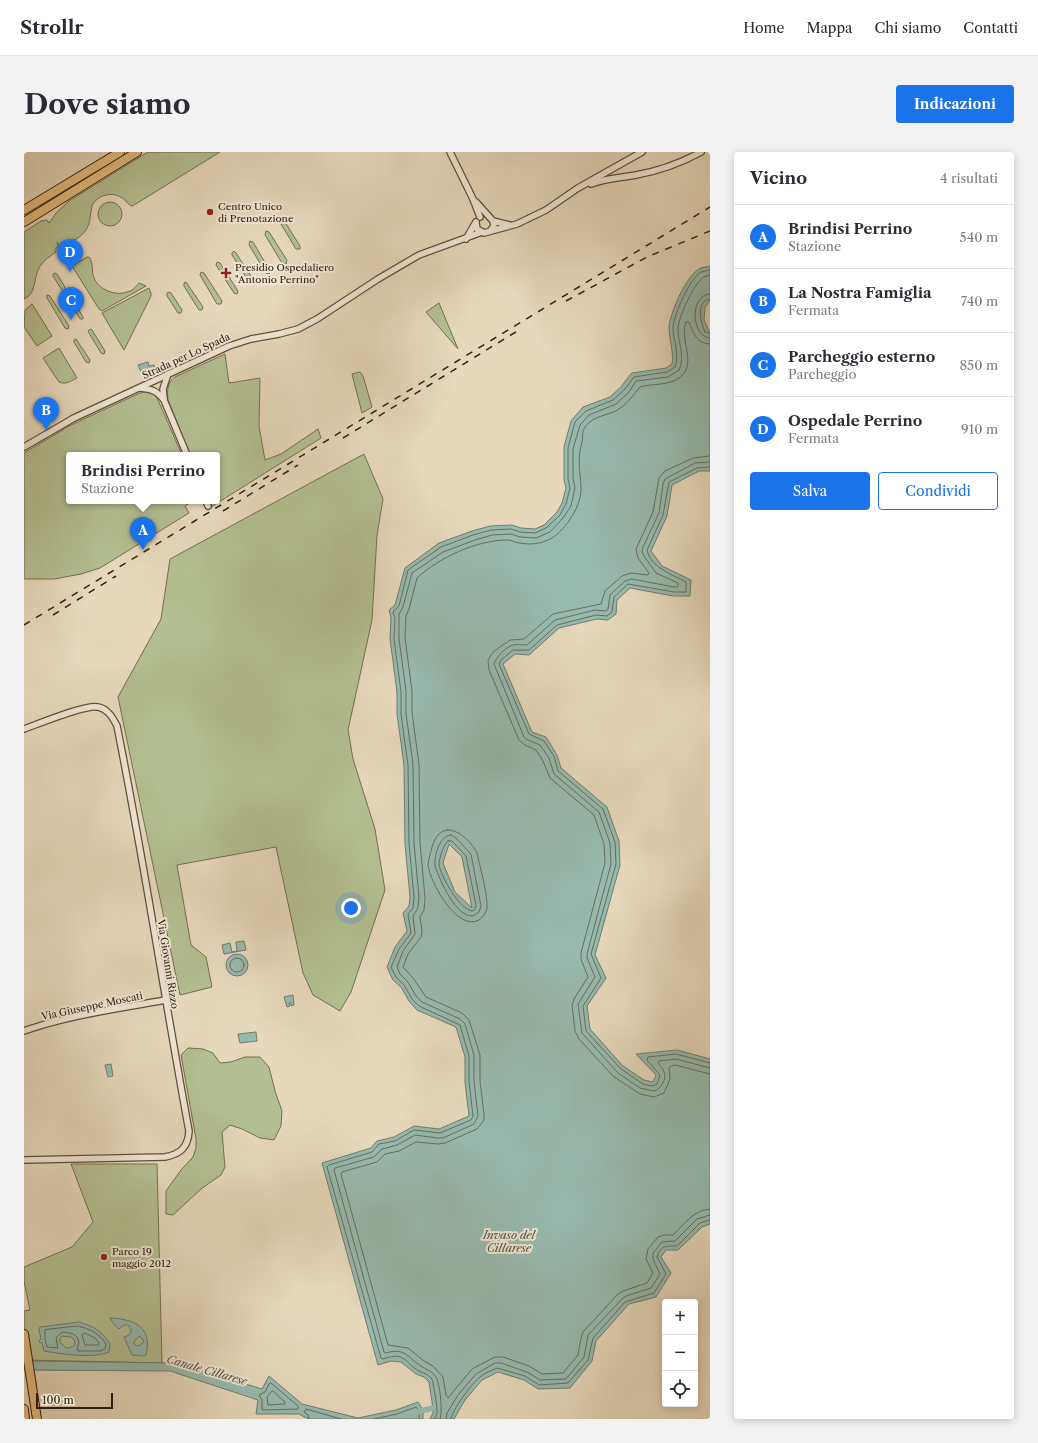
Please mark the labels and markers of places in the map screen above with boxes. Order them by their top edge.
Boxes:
place label: Centro Unico di Prenotazione [218,200,294,225]
marker: Centro Unico di Prenotazione [205,207,215,217]
pin: D [57,239,83,272]
place label: Presidio Ospedaliero "Antonio Perrino" [235,261,334,286]
marker: Presidio Ospedaliero "Antonio Perrino" [220,267,232,279]
pin: C [58,287,84,320]
pin: B [33,397,59,430]
pin: A [130,517,156,550]
place label: Parco 19 maggio 2012 [112,1245,171,1270]
marker: Parco 19 maggio 2012 [99,1252,109,1262]

